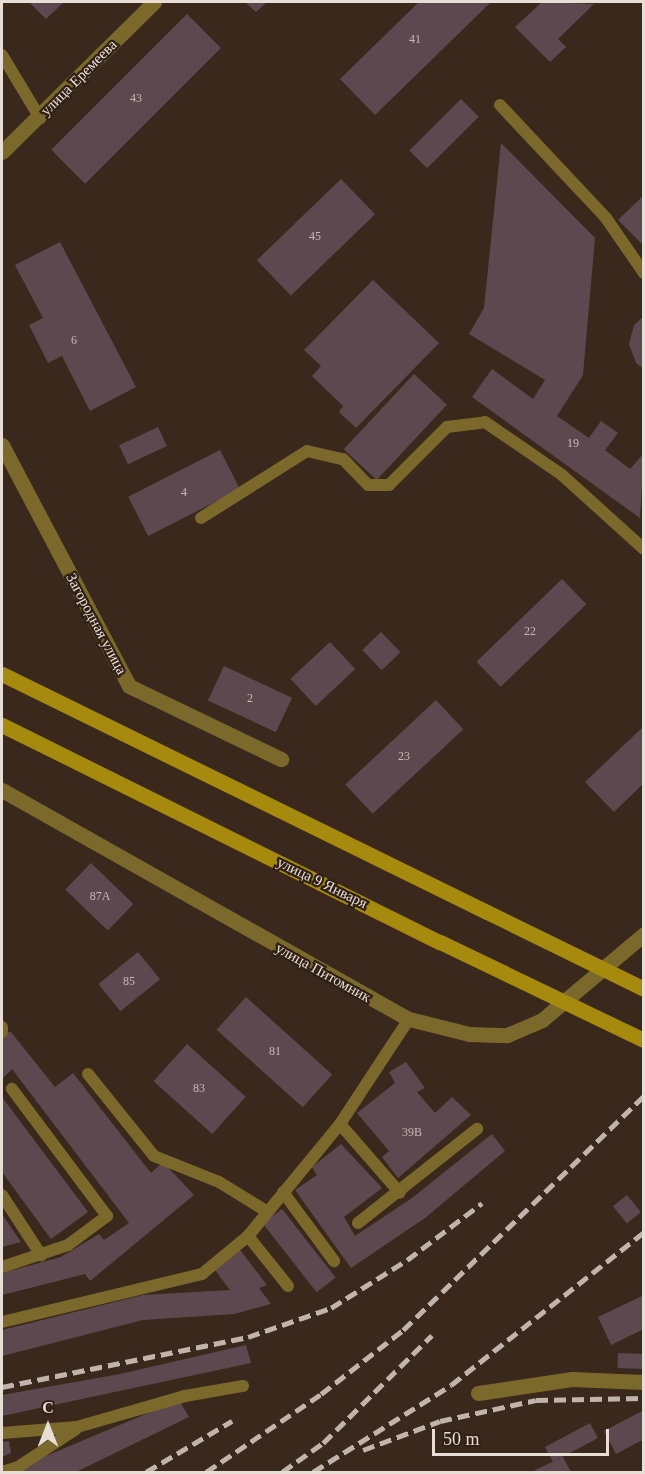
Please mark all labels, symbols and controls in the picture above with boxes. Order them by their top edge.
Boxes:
house number: 41 [409,33,421,47]
street label: улица Еремеева [37,36,121,120]
house number: 43 [130,92,142,106]
house number: 45 [309,230,321,244]
house number: 6 [71,334,77,348]
house number: 19 [567,437,579,451]
house number: 4 [181,486,187,500]
street label: Загородная улица [62,570,130,678]
house number: 22 [524,625,536,639]
house number: 2 [247,692,253,706]
house number: 23 [398,750,410,764]
street label: улица 9 Января [274,853,370,913]
house number: 87А [90,890,110,904]
street label: улица Питомник [272,939,374,1007]
house number: 85 [123,975,135,989]
house number: 81 [269,1045,281,1059]
house number: 83 [193,1082,205,1096]
house number: 39В [402,1126,422,1140]
north arrow [18,1396,78,1456]
text: С [42,1399,54,1416]
scale bar [435,1417,612,1455]
text: 50 m [443,1429,480,1449]

